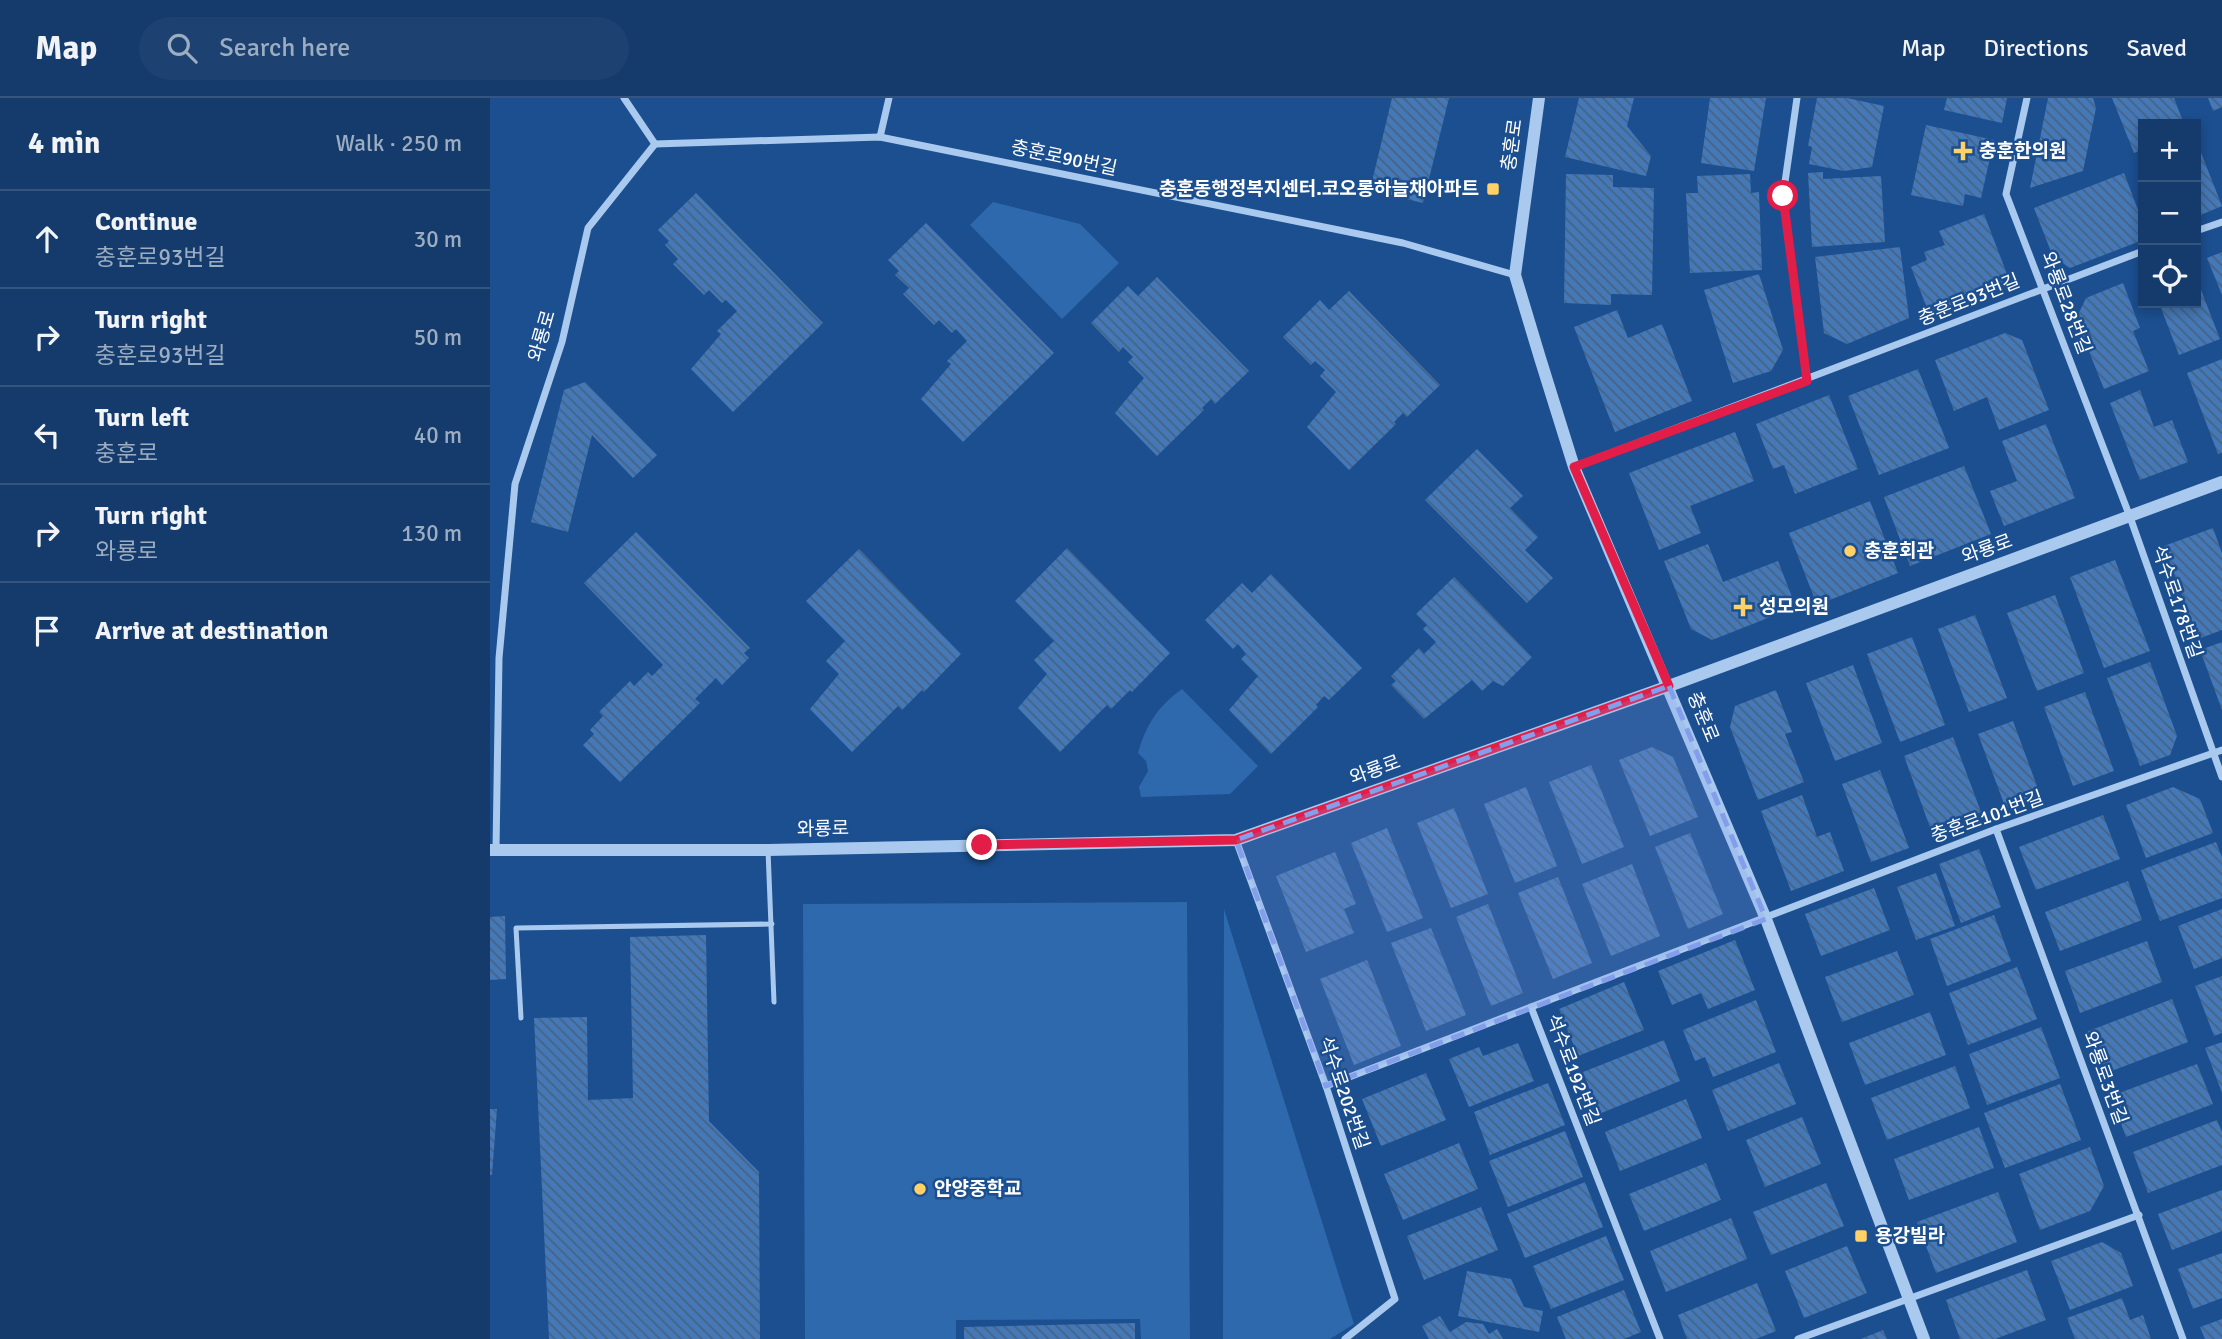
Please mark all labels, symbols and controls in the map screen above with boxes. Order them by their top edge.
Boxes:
search box [139,17,629,80]
text: Map [35,28,97,69]
icon: search [163,29,201,67]
text: Search here [219,32,350,64]
text: Map [1901,33,1946,63]
text: Directions [1984,33,2089,63]
text: Saved [2127,33,2187,63]
street label: 충훈로 [1496,117,1528,173]
map controls [2138,119,2201,308]
button: + [2138,119,2201,182]
text: 4 min [28,125,100,162]
text: Walk · 250 m [336,129,462,158]
street label: 충훈로90번길 [1009,135,1119,181]
place label: 충훈한의원 [1979,139,2066,163]
marker: 충훈한의원 [1953,141,1973,161]
place label: 충훈동행정복지센터.코오롱하늘채아파트 [1159,177,1479,201]
route start [1767,180,1798,211]
marker: 충훈동행정복지센터.코오롱하늘채아파트 [1485,181,1501,197]
button: − [2138,182,2201,245]
text: Continue [95,206,197,238]
icon: ahead [28,220,66,258]
text: 30 m [414,225,462,254]
text: 충훈로93번길 [95,243,226,272]
button: locate [2138,245,2201,308]
street label: 와룡로28번길 [2035,248,2097,358]
street label: 충훈로93번길 [1914,269,2024,331]
text: Turn right [95,304,207,336]
street label: 와룡로 [523,307,561,365]
icon: right [28,318,66,356]
text: 50 m [414,323,462,352]
text: 충훈로93번길 [95,341,226,370]
text: Turn left [95,402,189,434]
icon: left [28,416,66,454]
text: 40 m [414,421,462,450]
text: 충훈로 [95,439,158,468]
text: Turn right [95,500,207,532]
icon: right [28,514,66,552]
text: 130 m [401,519,462,548]
street label: 와룡로 [1958,529,2016,569]
text: 와룡로 [95,537,158,566]
place label: 충훈회관 [1864,539,1934,563]
street label: 석수로178번길 [2146,542,2208,662]
marker: 충훈회관 [1842,543,1858,559]
place label: 성모의원 [1759,595,1829,619]
marker: 성모의원 [1733,597,1753,617]
icon: arrive [28,612,66,650]
text: Arrive at destination [95,615,328,647]
street label: 충훈로 [1682,688,1724,746]
street label: 와룡로 [1346,750,1404,790]
street label: 충훈로101번길 [1927,786,2047,848]
street label: 와룡로 [797,817,849,841]
route end [966,829,997,860]
street label: 석수로192번길 [1541,1011,1605,1129]
street label: 와룡로3번길 [2077,1028,2133,1128]
street label: 석수로202번길 [1313,1033,1375,1153]
place label: 안양중학교 [934,1177,1021,1201]
marker: 안양중학교 [912,1181,928,1197]
place label: 용강빌라 [1875,1224,1945,1248]
marker: 용강빌라 [1853,1228,1869,1244]

